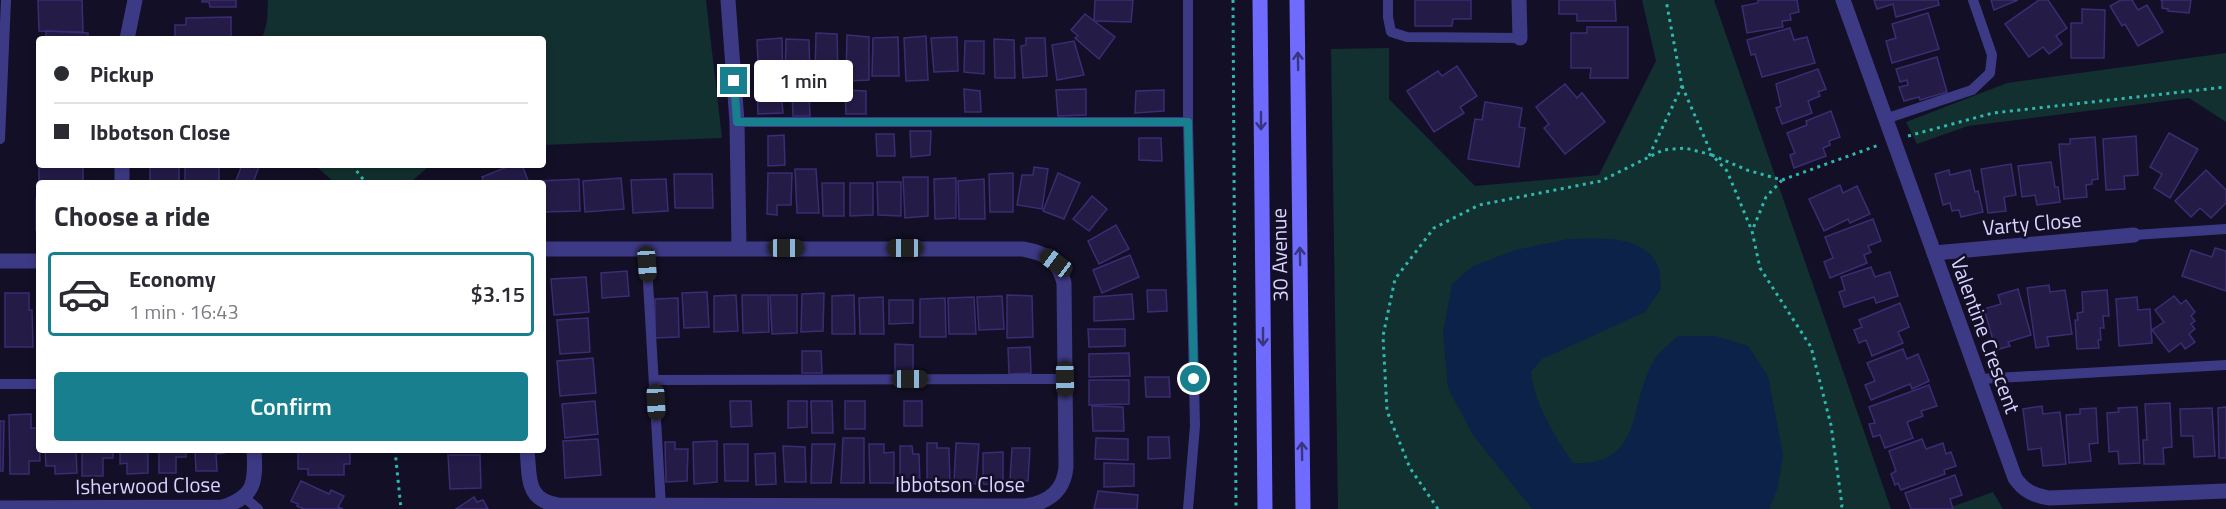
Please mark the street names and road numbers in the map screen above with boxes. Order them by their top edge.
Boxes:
street label: Varty Close [1981,203,2083,243]
street label: 30 Avenue [1262,208,1296,302]
street label: Valentine Crescent [1943,252,2029,418]
street label: Isherwood Close [75,468,221,502]
street label: Ibbotson Close [895,468,1025,500]

